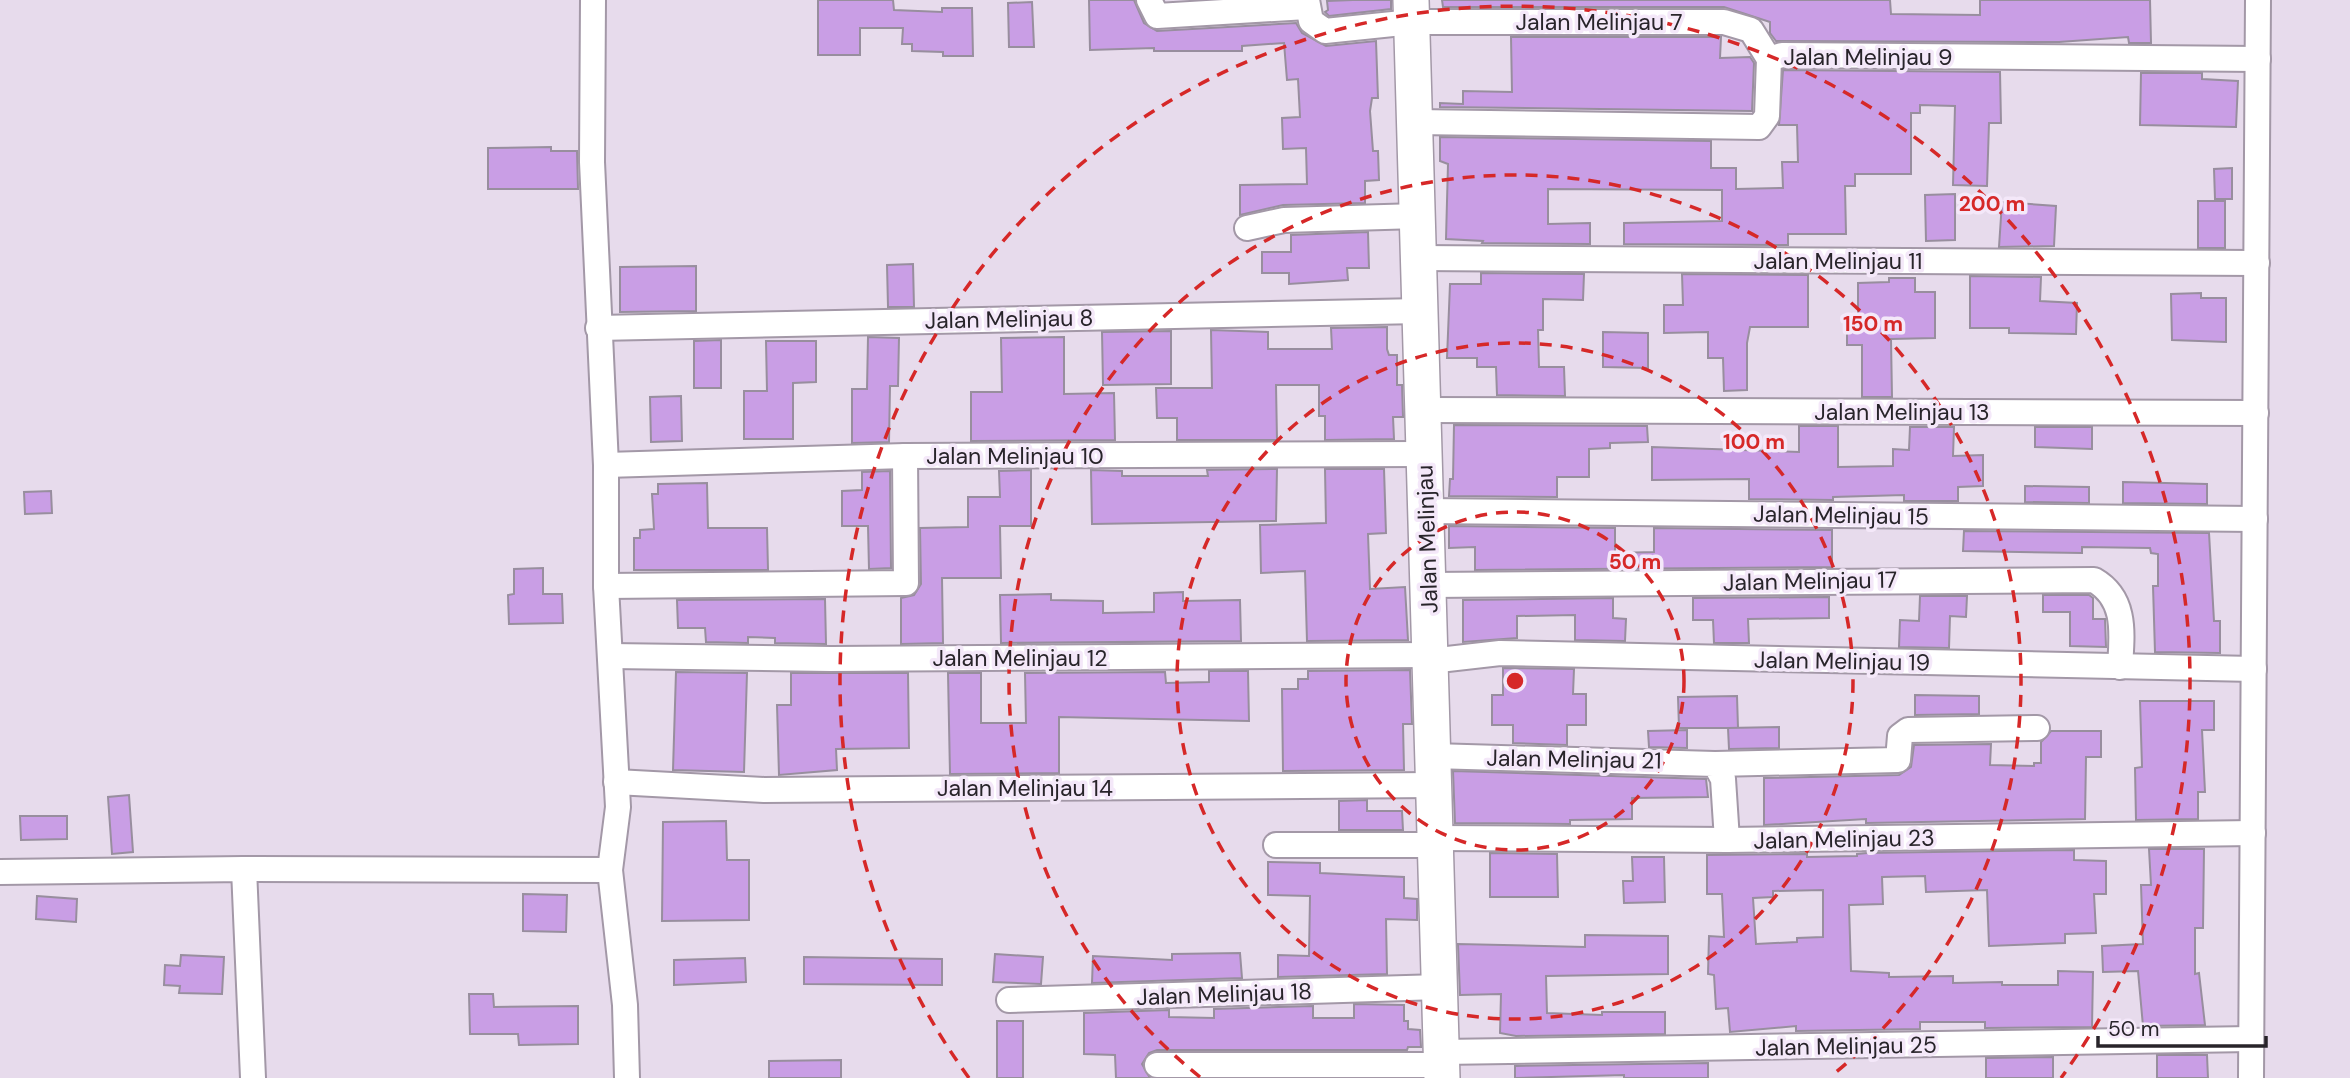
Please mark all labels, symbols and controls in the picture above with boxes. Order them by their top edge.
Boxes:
street label: Jalan Melinjau 7 [1516,7,1682,37]
street label: Jalan Melinjau 9 [1783,42,1953,72]
text: 200 m [1959,190,2025,218]
street label: Jalan Melinjau 11 [1753,246,1923,276]
street label: Jalan Melinjau 8 [924,303,1094,335]
text: 150 m [1843,310,1903,338]
street label: Jalan Melinjau 13 [1814,397,1990,427]
text: 100 m [1723,428,1785,456]
street label: Jalan Melinjau 10 [926,441,1104,471]
street label: Jalan Melinjau [1409,464,1445,614]
street label: Jalan Melinjau 15 [1753,498,1929,532]
text: 50 m [1609,548,1661,576]
street label: Jalan Melinjau 17 [1723,564,1897,598]
street label: Jalan Melinjau 12 [932,643,1108,673]
street label: Jalan Melinjau 19 [1754,644,1930,678]
centre of rings [1503,669,1527,693]
street label: Jalan Melinjau 21 [1486,742,1662,776]
street label: Jalan Melinjau 14 [937,773,1113,803]
street label: Jalan Melinjau 23 [1753,822,1935,856]
street label: Jalan Melinjau 18 [1136,976,1312,1012]
scale bar [2098,1004,2266,1048]
text: 50 m [2108,1015,2159,1043]
street label: Jalan Melinjau 25 [1755,1029,1937,1063]

